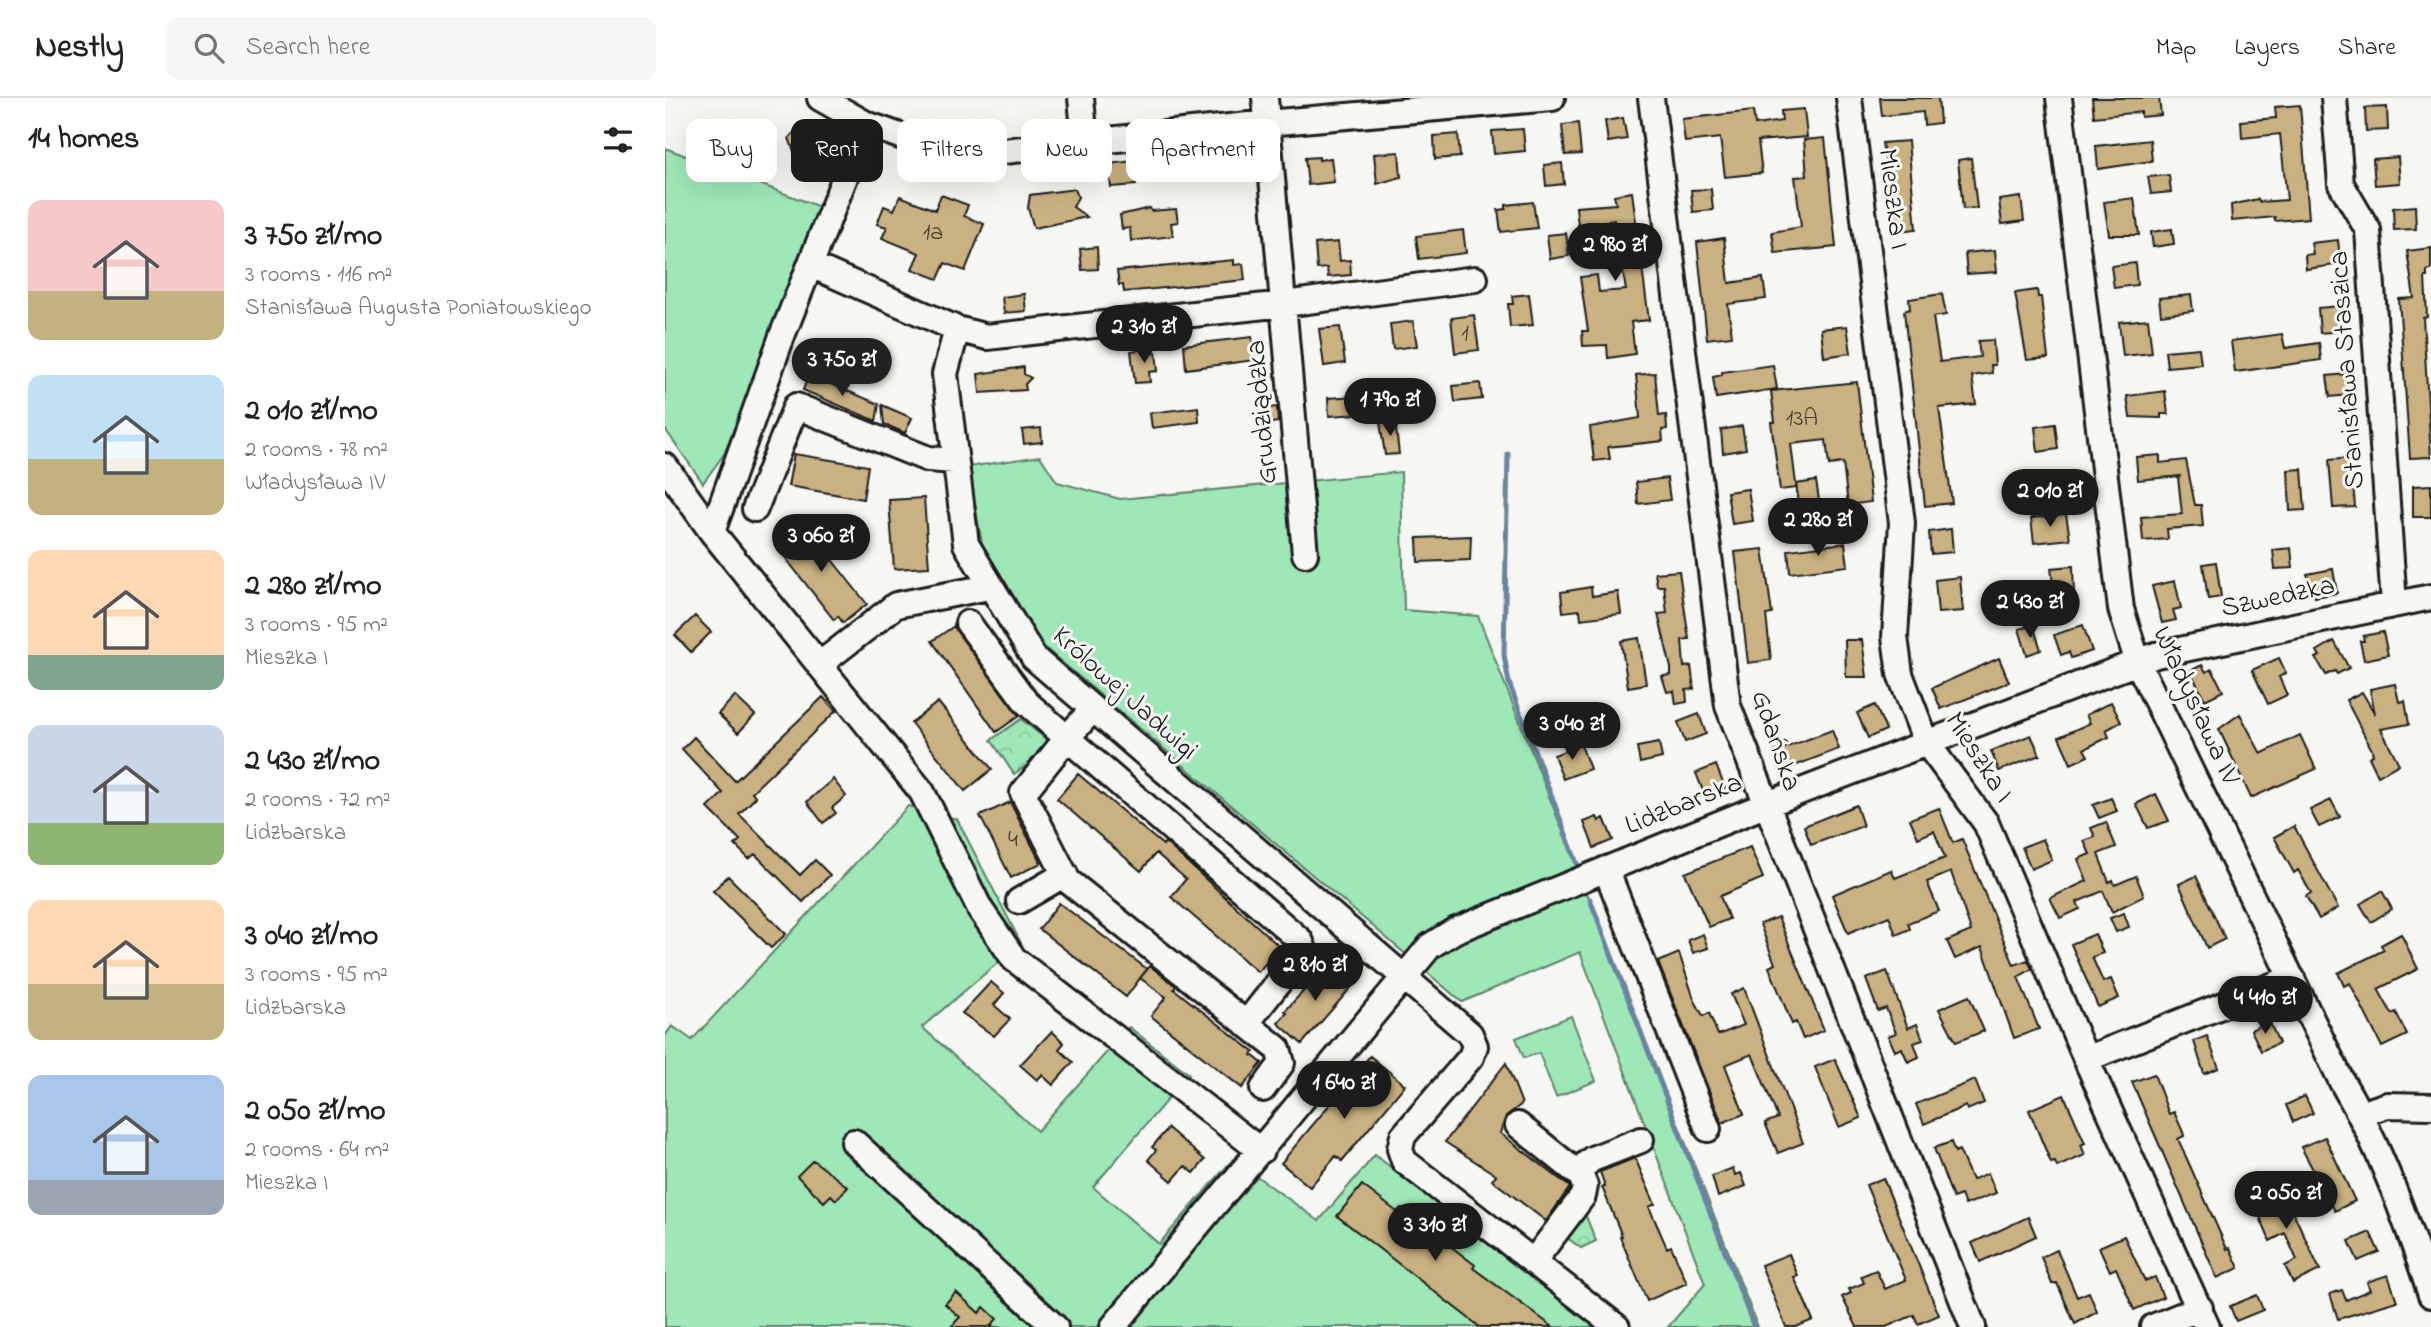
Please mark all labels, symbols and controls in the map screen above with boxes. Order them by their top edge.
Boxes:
search box [166,17,656,80]
text: Nestly [35,24,124,72]
icon: search [190,29,228,67]
text: Search here [246,29,370,67]
text: Map [2156,31,2196,66]
text: Layers [2234,31,2300,66]
text: Share [2338,31,2396,66]
text: 14 homes [28,118,139,162]
chip: Buy [686,119,777,182]
chip: Rent [791,119,883,182]
chip: Filters [897,119,1007,182]
chip: New [1021,119,1112,182]
chip: Apartment [1126,119,1280,182]
icon: filters [599,121,637,159]
street label: Mieszka I [1865,146,1919,252]
text: 3 750 zł/mo [245,215,382,259]
house number: 1a [923,216,943,251]
pin: 2 980 zł [1543,223,1687,283]
icon: home [84,228,168,312]
text: 2 980 zł [1583,229,1647,262]
street label: Stanisława Staszica [2319,250,2377,490]
text: 3 rooms · 116 m² [245,259,392,292]
text: Stanisława Augusta Poniatowskiego [245,292,591,325]
pin: 2 310 zł [1072,306,1216,365]
text: 2 310 zł [1112,311,1176,344]
house number: 1 [1461,317,1469,352]
pin: 3 750 zł [770,338,914,398]
street label: Grudziądzka [1236,338,1290,486]
text: 3 750 zł [808,344,876,377]
pin: 1 790 zł [1318,378,1462,438]
text: 1 790 zł [1360,384,1420,417]
text: 2 010 zł/mo [245,390,378,434]
house number: 13A [1786,402,1818,437]
icon: home [84,403,168,487]
text: 2 rooms · 78 m² [245,434,388,467]
text: Władysława IV [245,467,385,500]
pin: 2 010 zł [1978,470,2122,529]
text: 2 010 zł [2018,475,2082,508]
pin: 2 280 zł [1746,498,1890,558]
text: 2 280 zł [1784,504,1852,537]
pin: 3 060 zł [749,514,893,574]
text: 3 060 zł [788,520,854,553]
text: 2 280 zł/mo [245,565,382,609]
street label: Szwedzka [2217,566,2339,630]
icon: home [84,578,168,662]
pin: 2 430 zł [1958,580,2102,640]
text: 2 430 zł [1997,586,2063,619]
text: 3 rooms · 95 m² [245,609,388,642]
street label: Królowej Jadwigi [1042,617,1206,771]
street label: Władysława IV [2140,620,2250,793]
text: Mieszka I [245,642,328,675]
street label: Gdańska [1739,685,1811,797]
pin: 3 040 zł [1500,702,1644,762]
street label: Mieszka I [1933,704,2023,812]
text: 3 040 zł [1539,708,1605,741]
text: 2 430 zł/mo [245,740,380,784]
icon: home [84,753,168,837]
street label: Lidzbarska [1619,763,1749,847]
text: 2 rooms · 72 m² [245,784,391,817]
text: Lidzbarska [245,817,346,850]
house number: 4 [1008,823,1018,858]
text: 3 040 zł/mo [245,915,378,959]
icon: home [84,928,168,1012]
pin: 2 810 zł [1243,944,1387,1003]
text: 2 810 zł [1283,949,1347,982]
text: 3 rooms · 95 m² [245,959,388,992]
pin: 4 410 zł [2193,976,2337,1036]
text: 4 410 zł [2234,982,2296,1015]
text: Lidzbarska [245,992,346,1025]
pin: 1 640 zł [1272,1062,1416,1121]
text: 1 640 zł [1312,1067,1376,1100]
text: 2 050 zł/mo [245,1090,386,1134]
icon: home [84,1103,168,1187]
text: 2 rooms · 64 m² [245,1134,389,1167]
text: Mieszka I [245,1167,328,1200]
pin: 2 050 zł [2214,1172,2358,1231]
text: 2 050 zł [2251,1177,2321,1210]
pin: 3 310 zł [1363,1204,1507,1263]
text: 3 310 zł [1404,1209,1466,1242]

